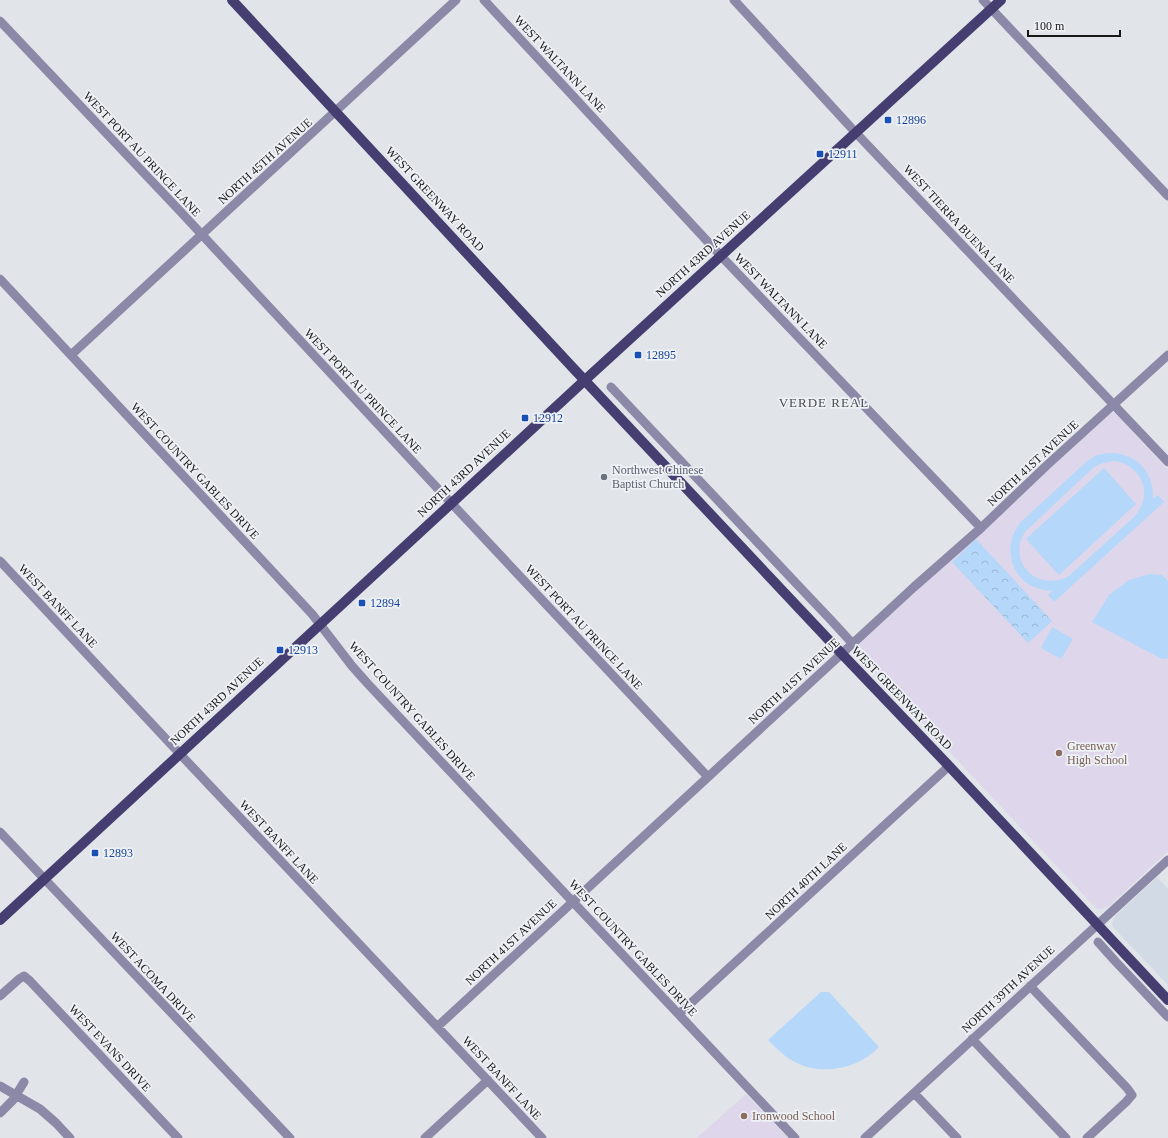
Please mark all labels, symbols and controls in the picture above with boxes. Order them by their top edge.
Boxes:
scale bar [1028,12,1120,38]
street label: WEST WALTANN LANE [511,13,609,115]
text: 100 m [1034,19,1065,33]
street label: WEST PORT AU PRINCE LANE [80,89,204,219]
place label: 12896 [896,113,926,127]
street label: NORTH 45TH AVENUE [215,115,315,207]
marker: 12896 [883,115,893,125]
street label: WEST GREENWAY ROAD [383,144,487,255]
place label: 12911 [828,147,858,161]
marker: 12911 [815,149,825,159]
street label: WEST TIERRA BUENA LANE [900,162,1018,286]
street label: NORTH 43RD AVENUE [653,208,753,300]
street label: WEST WALTANN LANE [732,250,830,352]
street label: WEST PORT AU PRINCE LANE [301,326,425,456]
place label: 12895 [646,348,676,362]
marker: 12895 [633,350,643,360]
district label: VERDE REAL [779,395,869,410]
street label: WEST COUNTRY GABLES DRIVE [128,400,262,542]
place label: 12912 [533,411,563,425]
marker: 12912 [520,413,530,423]
street label: NORTH 41ST AVENUE [985,417,1081,509]
street label: NORTH 43RD AVENUE [414,426,514,520]
place label: Northwest Chinese Baptist Church [612,463,704,491]
marker: Northwest Chinese Baptist Church [599,472,609,482]
street label: WEST BANFF LANE [16,561,100,651]
street label: WEST PORT AU PRINCE LANE [522,562,646,692]
place label: 12894 [370,596,400,610]
marker: 12894 [357,598,367,608]
street label: NORTH 41ST AVENUE [746,635,842,727]
street label: WEST COUNTRY GABLES DRIVE [346,639,478,783]
place label: 12913 [288,643,318,657]
street label: WEST GREENWAY ROAD [849,643,955,753]
marker: 12913 [275,645,285,655]
street label: NORTH 43RD AVENUE [167,654,267,748]
place label: Greenway High School [1067,739,1128,767]
marker: Greenway High School [1054,748,1064,758]
street label: WEST BANFF LANE [237,797,321,887]
street label: NORTH 40TH LANE [762,840,850,922]
place label: 12893 [103,846,133,860]
marker: 12893 [90,848,100,858]
street label: WEST COUNTRY GABLES DRIVE [566,877,700,1019]
street label: NORTH 41ST AVENUE [463,896,559,988]
street label: WEST ACOMA DRIVE [107,929,199,1025]
street label: NORTH 39TH AVENUE [959,942,1057,1036]
street label: WEST EVANS DRIVE [66,1002,154,1094]
street label: WEST BANFF LANE [460,1033,544,1123]
place label: Ironwood School [752,1109,836,1123]
marker: Ironwood School [739,1111,749,1121]

